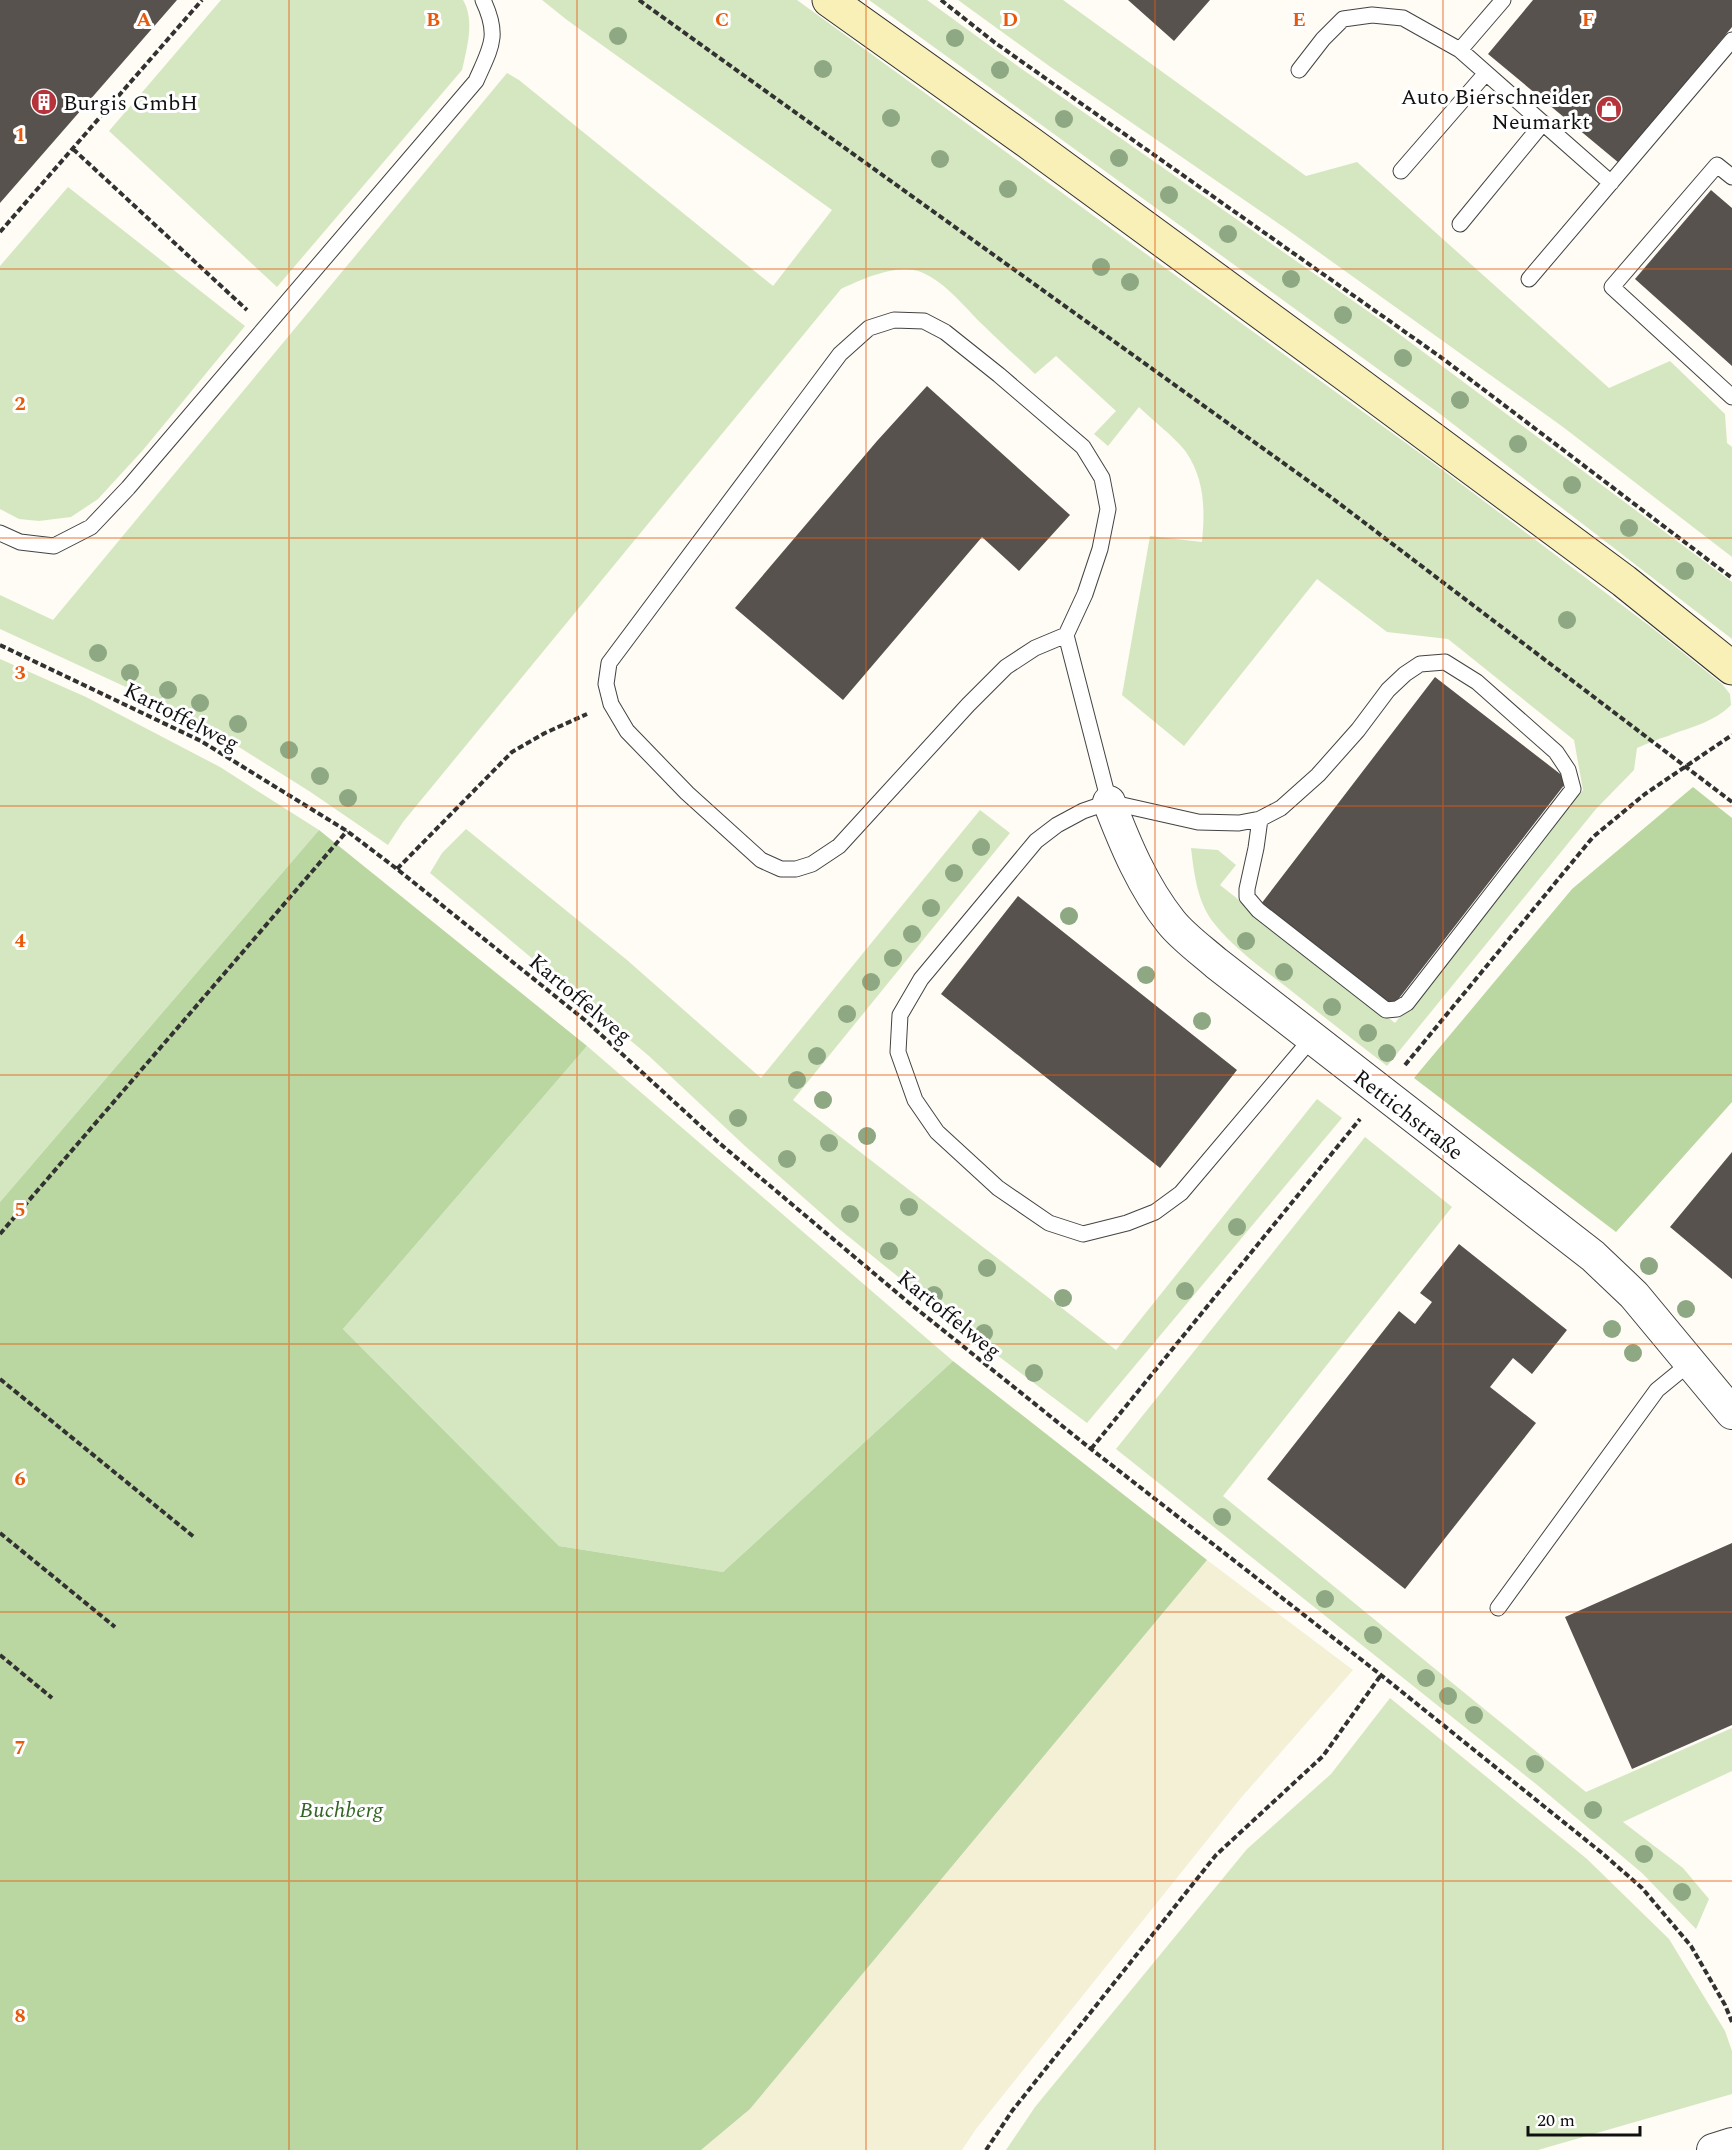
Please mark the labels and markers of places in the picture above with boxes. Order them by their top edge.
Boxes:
place label: Auto Bierschneider Neumarkt [1401,81,1590,139]
building icon: Burgis GmbH [29,87,59,117]
place label: Burgis GmbH [63,87,198,120]
shop icon: Auto Bierschneider Neumarkt [1594,94,1624,124]

